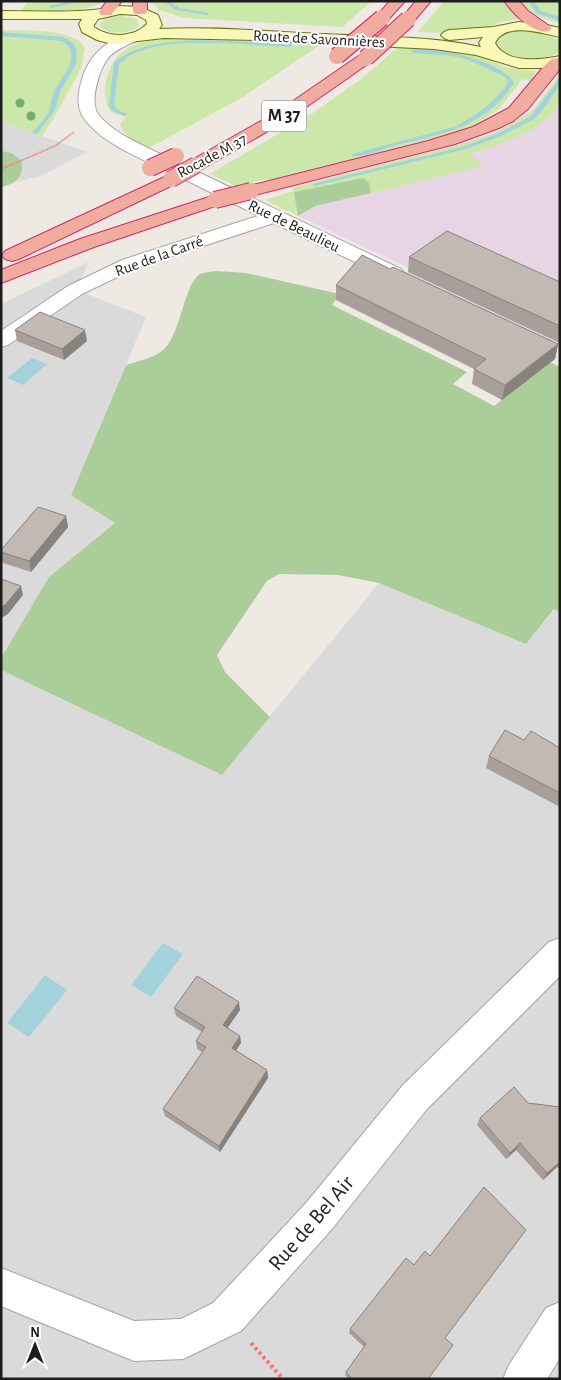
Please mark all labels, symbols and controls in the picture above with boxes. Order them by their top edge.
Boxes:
street label: Route de Savonnières [253,28,386,50]
road number: M 37 [262,100,306,132]
street label: Rocade M 37 [175,131,250,181]
street label: Rue de Beaulieu [246,197,342,255]
street label: Rue de la Carré [113,233,205,279]
street label: Rue de Bel Air [264,1171,358,1275]
north arrow [10,1320,60,1370]
text: N [30,1326,40,1340]

